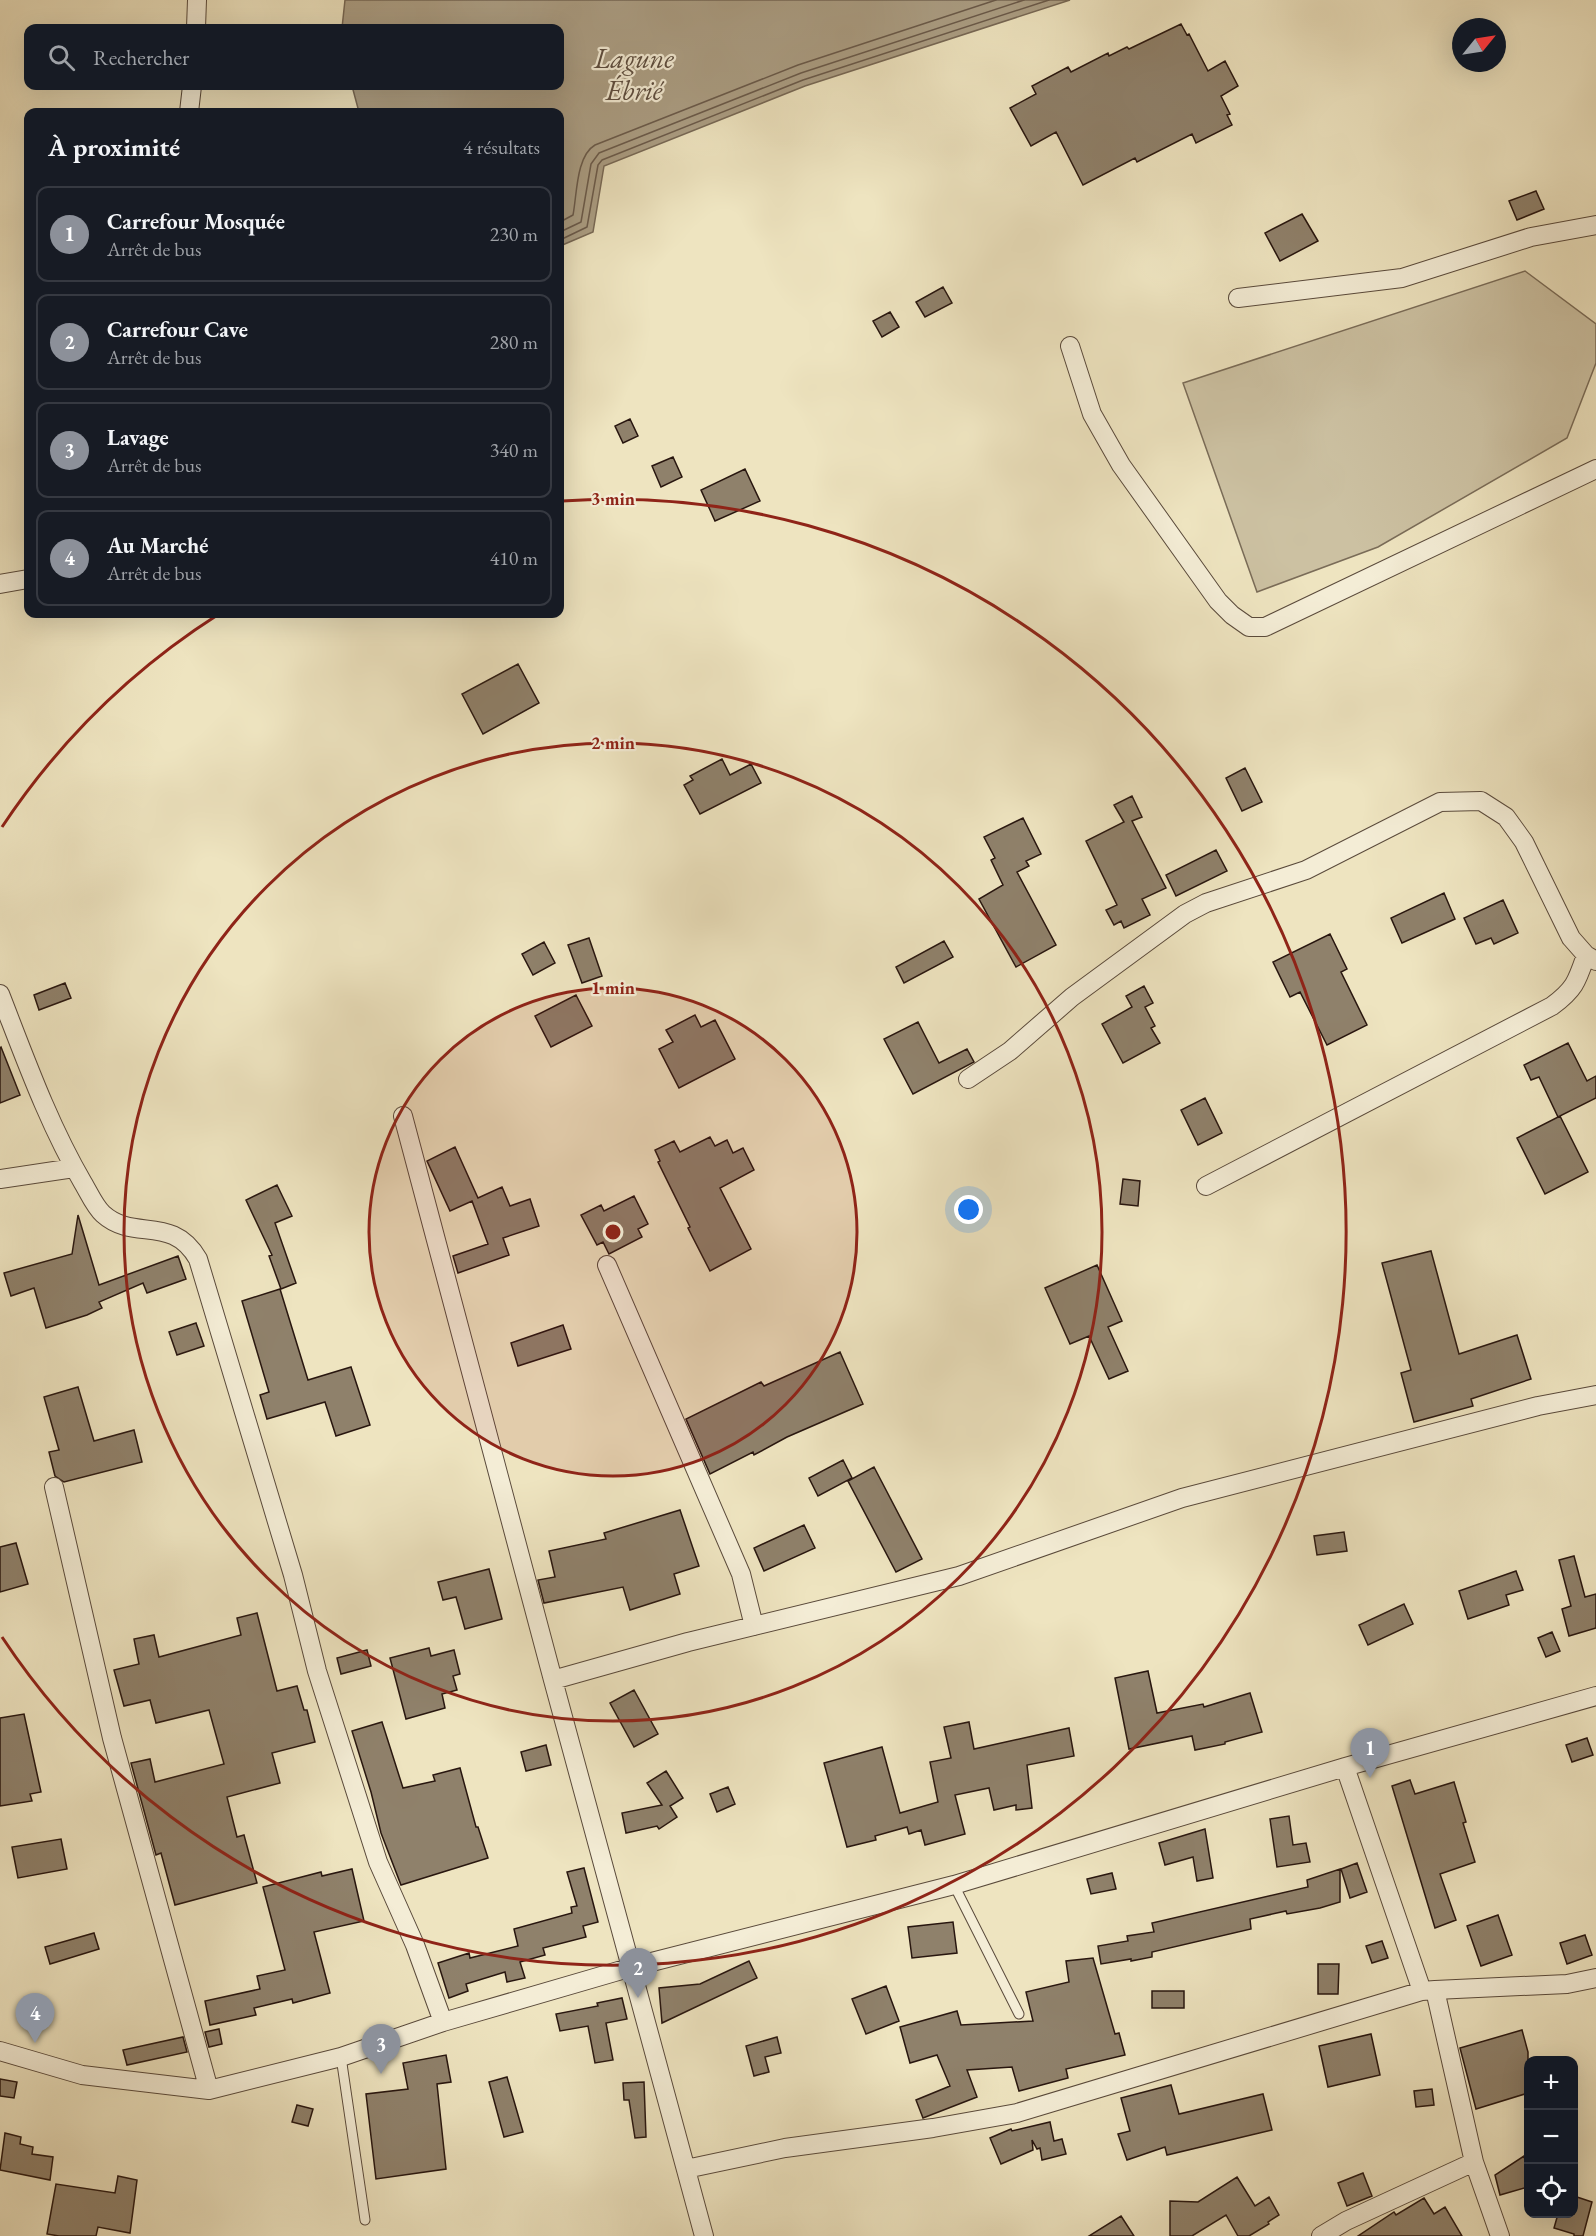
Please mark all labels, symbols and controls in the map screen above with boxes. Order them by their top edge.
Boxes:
north arrow [1452,18,1506,72]
search box [24,24,564,90]
water label: Lagune Ébrié [593,40,674,108]
icon: search [45,41,78,74]
text: Rechercher [93,43,189,72]
text: À proximité [48,130,180,164]
text: 4 résultats [463,134,540,160]
text: Carrefour Mosquée [107,207,285,236]
text: 1 [64,221,75,247]
text: 230 m [490,221,538,247]
text: Arrêt de bus [107,236,202,262]
text: Carrefour Cave [107,315,248,344]
text: 2 [64,329,75,355]
text: 280 m [490,329,538,355]
text: Arrêt de bus [107,344,202,370]
text: Lavage [107,423,169,452]
text: 3 [64,437,75,463]
text: 340 m [490,437,538,463]
text: Arrêt de bus [107,452,202,478]
text: 3 min [591,487,635,510]
text: Au Marché [107,531,208,560]
text: 4 [64,545,75,571]
text: 410 m [490,545,538,571]
text: Arrêt de bus [107,560,202,586]
text: 2 min [591,731,635,754]
text: 1 min [591,976,635,999]
your location [954,1195,983,1224]
centre of rings [603,1222,623,1242]
pin: 1 [1350,1728,1390,1778]
pin: 2 [618,1948,658,1998]
pin: 4 [15,1994,54,2043]
pin: 3 [362,2024,400,2074]
map controls [1524,2056,1578,2218]
button: + [1524,2056,1578,2110]
button: − [1524,2110,1578,2164]
button: locate [1524,2164,1578,2218]

